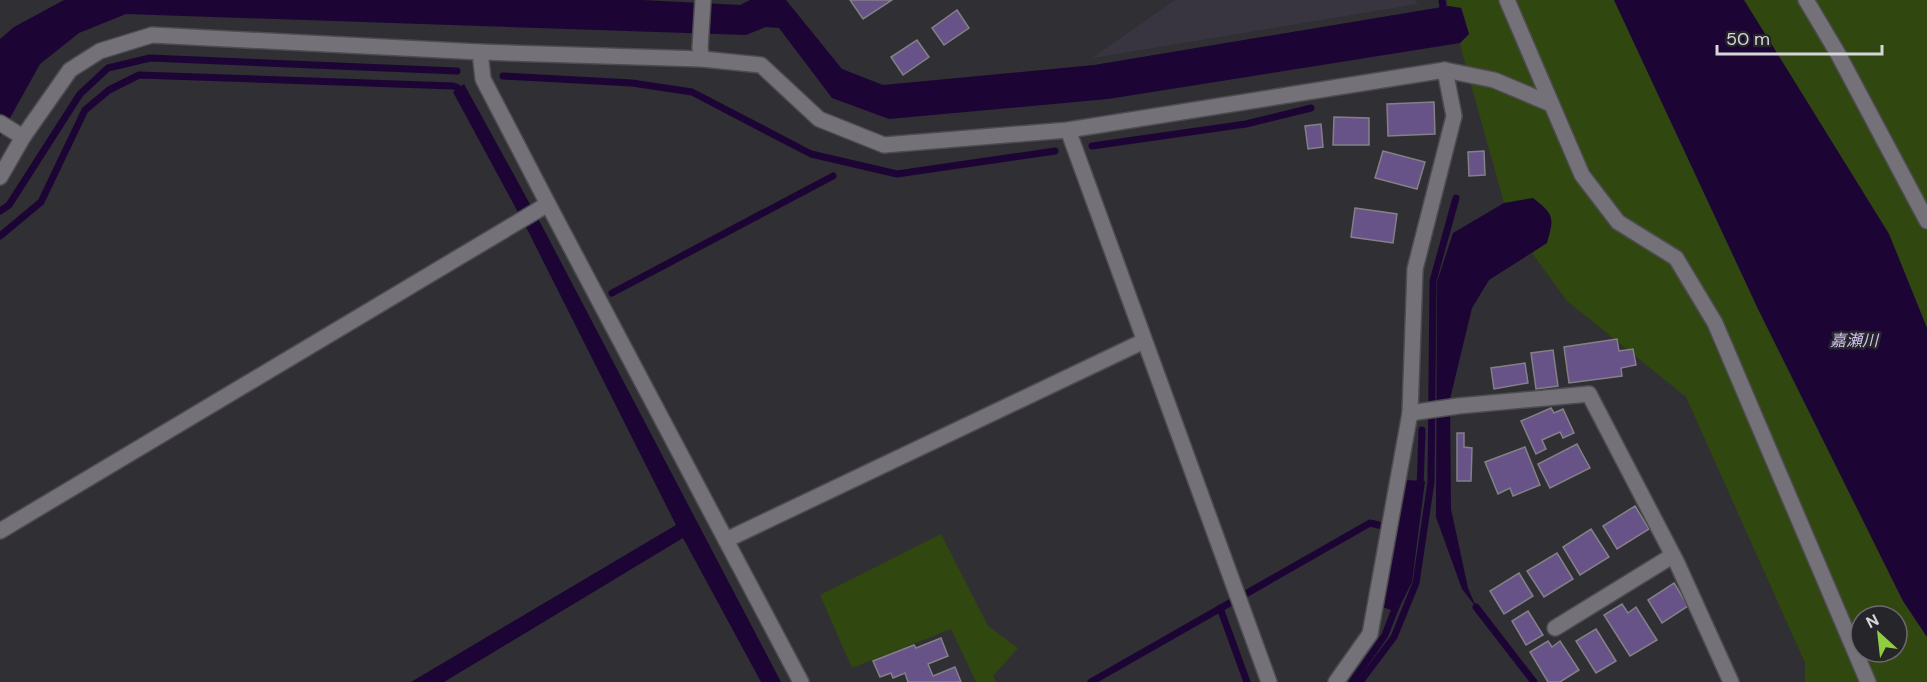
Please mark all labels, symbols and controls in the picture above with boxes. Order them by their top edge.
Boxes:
scale bar [1717,18,1882,56]
text: 50 m [1726,27,1770,51]
water label: 嘉瀬川 [1830,330,1880,351]
north arrow [1849,604,1909,664]
text: N [1862,609,1882,633]

